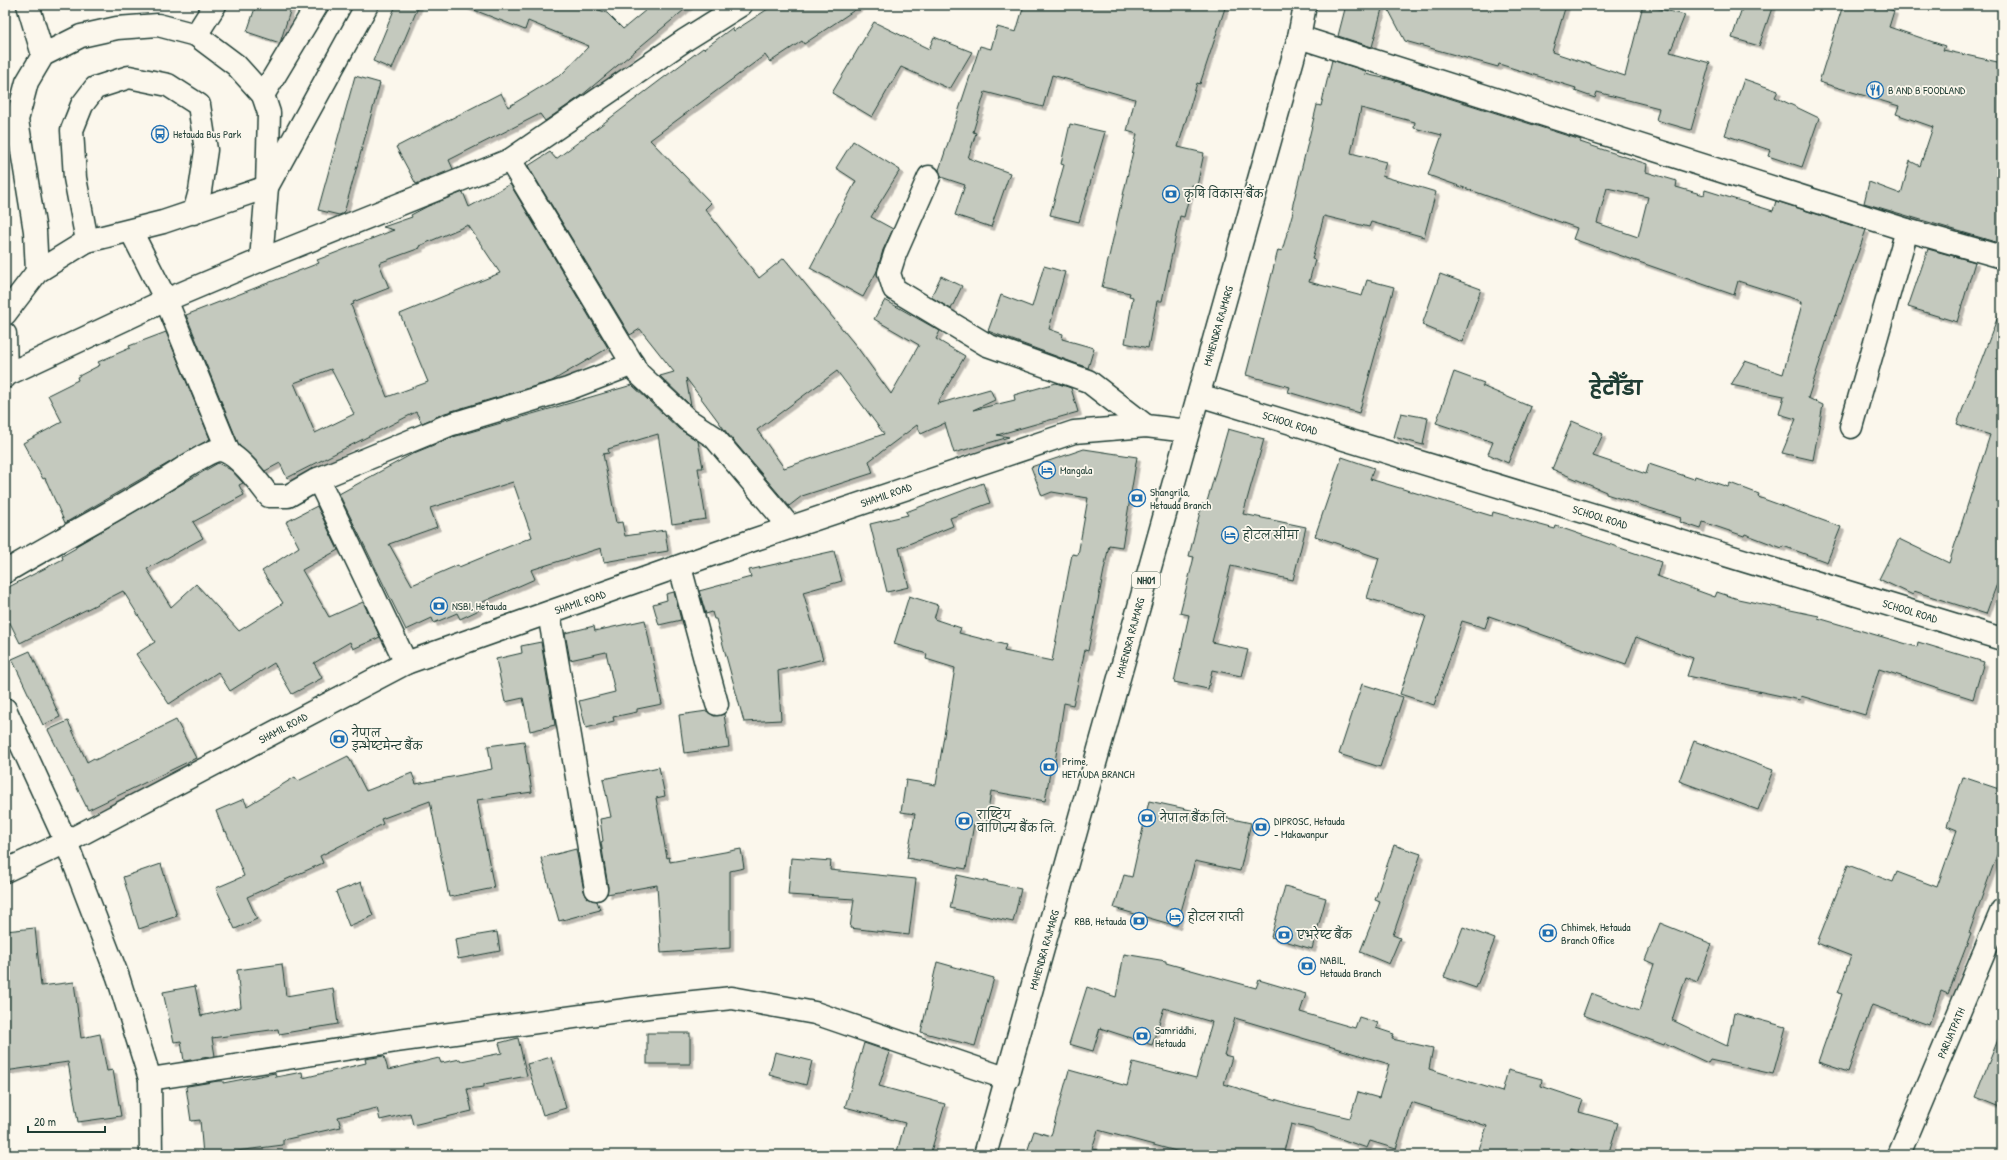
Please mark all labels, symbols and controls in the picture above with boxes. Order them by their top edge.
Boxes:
restaurant icon: B AND B FOODLAND [1865,80,1885,100]
place label: B AND B FOODLAND [1888,83,1966,97]
bus stop icon: Hetauda Bus Park [150,124,170,144]
place label: Hetauda Bus Park [173,127,242,141]
bank icon: कृषि विकास बैंक [1161,184,1181,204]
place label: कृषि विकास बैंक [1183,184,1265,202]
street label: MAHENDRA RAJMARG [1200,284,1236,368]
district label: हेटौँडा [1588,371,1644,401]
street label: SCHOOL ROAD [1261,408,1320,438]
hotel icon: Mangala [1037,460,1057,480]
place label: Mangala [1060,463,1093,477]
street label: SHAMIL ROAD [859,480,914,510]
place label: Shangrila, Hetauda Branch [1150,485,1212,512]
bank icon: Shangrila, Hetauda Branch [1127,488,1147,508]
street label: SCHOOL ROAD [1571,502,1630,532]
hotel icon: होटल सीमा [1220,525,1240,545]
place label: होटल सीमा [1242,526,1300,542]
road number: NH01 [1132,572,1160,588]
street label: SHAMIL ROAD [553,587,608,617]
bank icon: NSBI, Hetauda [429,596,449,616]
street label: MAHENDRA RAJMARG [1113,596,1148,680]
street label: SCHOOL ROAD [1881,596,1940,626]
place label: NSBI, Hetauda [452,599,507,613]
street label: SHAMIL ROAD [256,709,310,747]
place label: नेपाल इन्भेष्टमेन्ट बैंक [351,724,423,753]
bank icon: नेपाल इन्भेष्टमेन्ट बैंक [329,729,349,749]
place label: Prime, HETAUDA BRANCH [1062,754,1135,781]
bank icon: Prime, HETAUDA BRANCH [1039,757,1059,777]
place label: राष्ट्रिय वाणिज्य बैंक लि. [976,806,1056,835]
bank icon: नेपाल बैंक लि. [1137,808,1157,828]
place label: नेपाल बैंक लि. [1159,808,1228,825]
bank icon: राष्ट्रिय वाणिज्य बैंक लि. [954,811,974,831]
place label: DIPROSC, Hetauda - Makawanpur [1274,814,1345,841]
bank icon: DIPROSC, Hetauda - Makawanpur [1251,817,1271,837]
hotel icon: होटल राप्ती [1165,907,1185,927]
street label: MAHENDRA RAJMARG [1026,908,1062,992]
place label: होटल राप्ती [1187,908,1245,924]
bank icon: RBB, Hetauda [1129,911,1149,931]
place label: RBB, Hetauda [1074,914,1127,928]
place label: Chhimek, Hetauda Branch Office [1561,920,1631,947]
bank icon: Chhimek, Hetauda Branch Office [1538,923,1558,943]
bank icon: एभरेष्ट बैंक [1274,925,1294,945]
place label: एभरेष्ट बैंक [1296,925,1353,942]
place label: NABIL, Hetauda Branch [1320,953,1382,980]
bank icon: NABIL, Hetauda Branch [1297,956,1317,976]
street label: PARIJATPATH [1934,1006,1968,1060]
place label: Samriddhi, Hetauda [1155,1023,1196,1050]
bank icon: Samriddhi, Hetauda [1132,1026,1152,1046]
scale bar [28,1108,105,1134]
text: 20 m [34,1113,56,1130]

